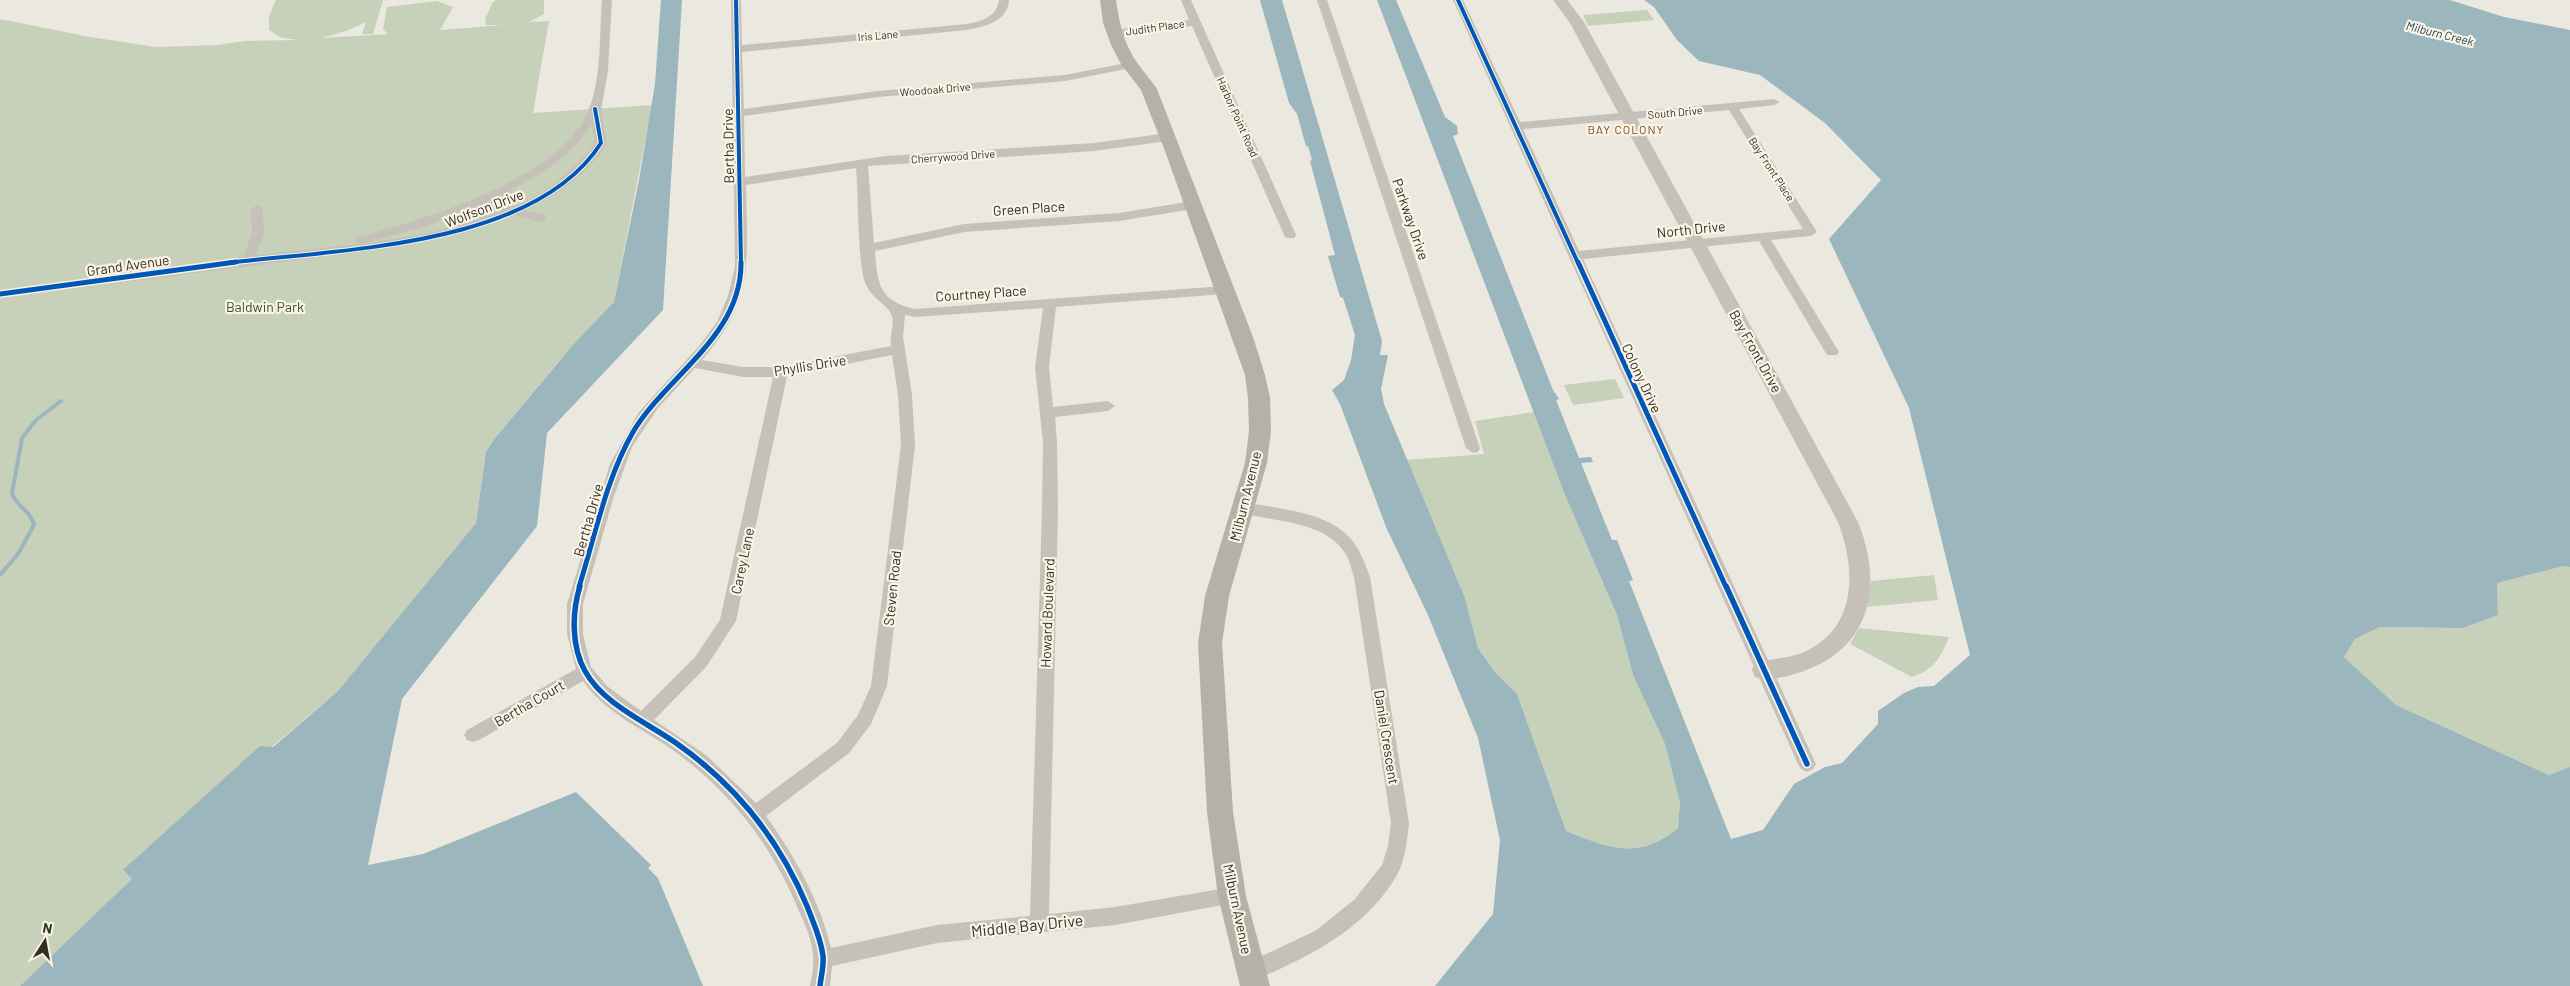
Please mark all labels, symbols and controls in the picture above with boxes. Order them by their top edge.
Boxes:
street label: Judith Place [1125,16,1185,38]
water label: Milburn Creek [2405,18,2475,48]
street label: Iris Lane [857,27,899,43]
street label: Harbor Point Road [1214,75,1262,159]
street label: Woodoak Drive [899,79,971,99]
street label: South Drive [1647,103,1703,121]
street label: Bertha Drive [719,108,737,184]
district label: BAY COLONY [1588,122,1664,136]
street label: Bay Front Place [1746,134,1798,204]
street label: Cherrywood Drive [911,147,996,165]
street label: Parkway Drive [1389,176,1433,262]
street label: Wolfson Drive [442,185,526,231]
street label: Green Place [992,197,1066,219]
street label: North Drive [1656,217,1726,241]
street label: Grand Avenue [86,251,170,279]
street label: Courtney Place [935,281,1027,305]
park label: Baldwin Park [226,298,304,315]
street label: Bay Front Drive [1726,307,1786,395]
street label: Colony Drive [1618,340,1666,416]
street label: Phyllis Drive [773,351,847,379]
street label: Milburn Avenue [1226,449,1264,543]
street label: Bertha Drive [569,481,607,559]
street label: Carey Lane [727,526,757,596]
street label: Steven Road [880,550,904,626]
street label: Howard Boulevard [1037,558,1057,668]
street label: Bertha Court [491,676,567,730]
street label: Daniel Crescent [1371,689,1403,785]
street label: Milburn Avenue [1220,862,1256,956]
street label: Middle Bay Drive [970,910,1084,940]
north arrow [20,916,70,966]
text: N [41,919,54,937]

